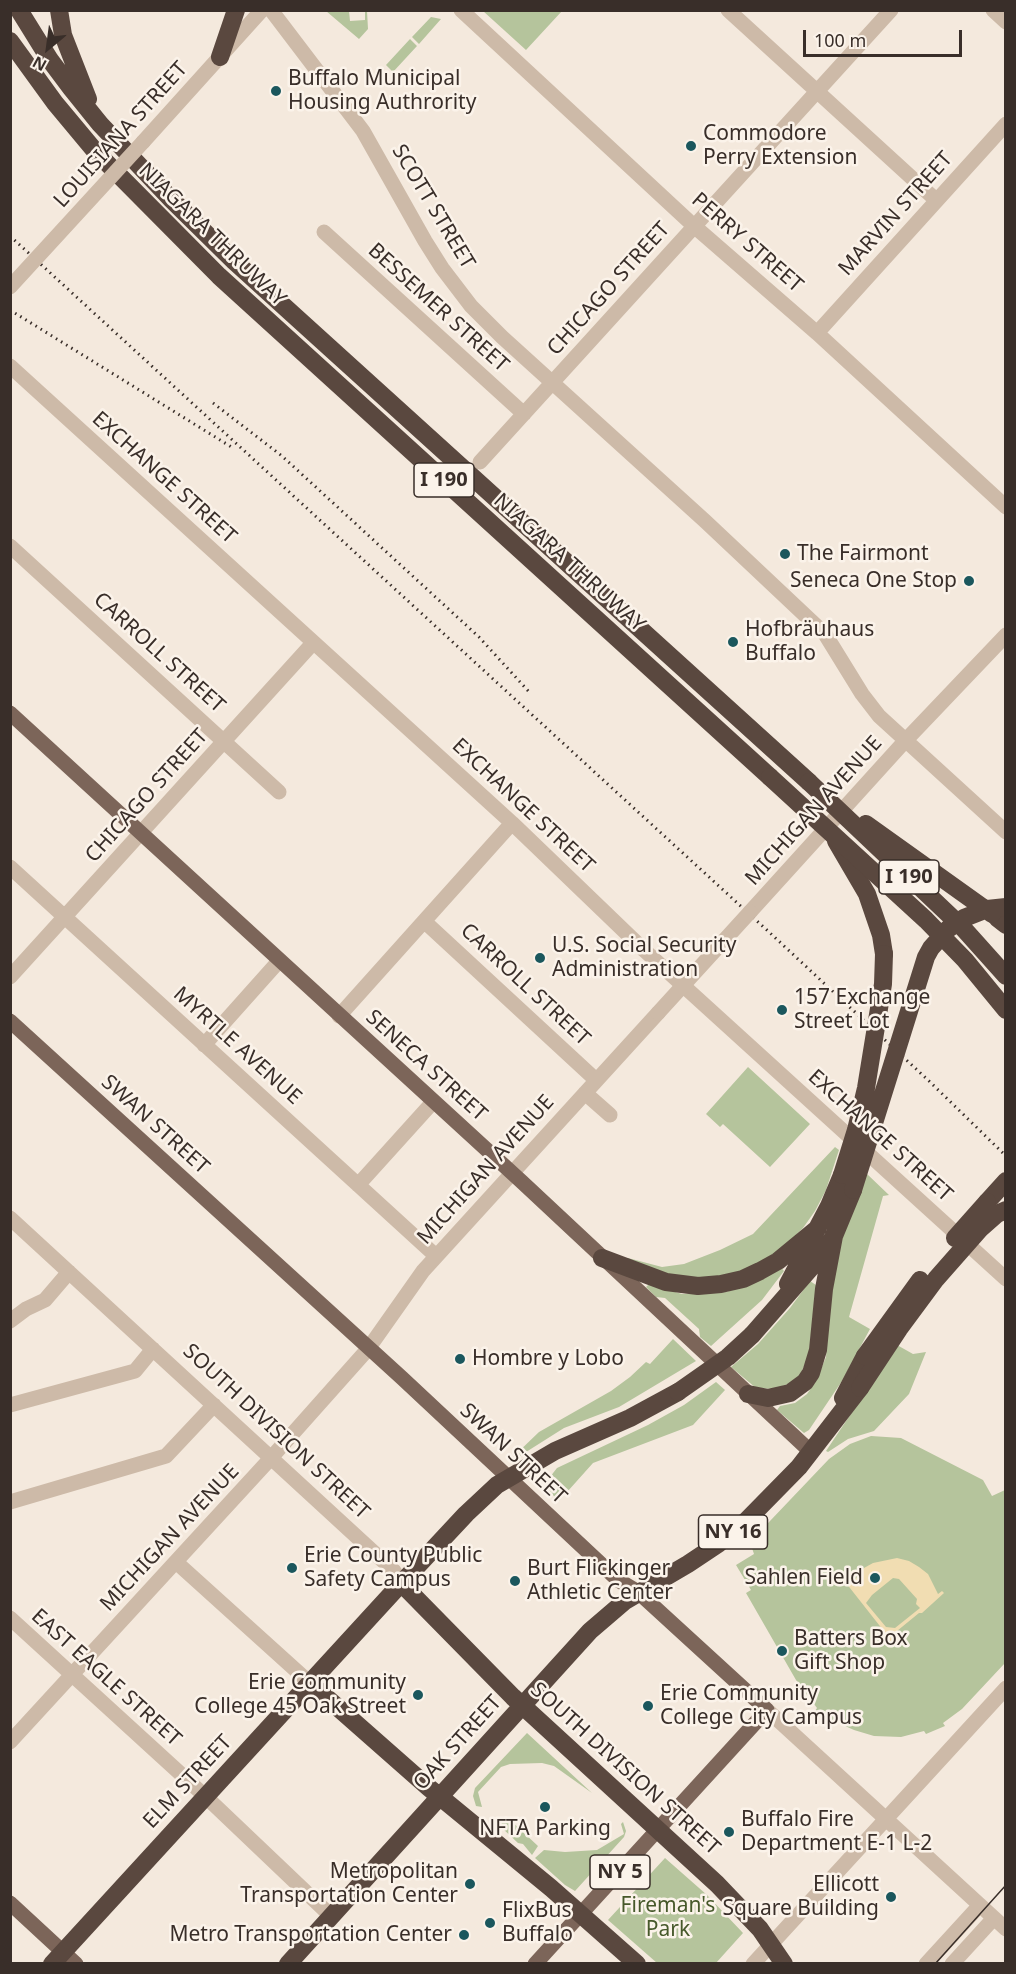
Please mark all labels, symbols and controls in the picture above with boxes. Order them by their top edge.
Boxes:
north arrow [18,18,78,78]
scale bar [806,18,965,56]
text: 100 m [814,28,866,52]
text: N [28,51,50,77]
street label: LOUISIANA STREET [49,57,193,213]
place label: Buffalo Municipal Housing Authrority [288,66,476,116]
marker: Buffalo Municipal Housing Authrority [269,84,283,98]
place label: Commodore Perry Extension [703,121,857,171]
marker: Commodore Perry Extension [684,139,698,153]
street label: SCOTT STREET [386,140,480,274]
street label: MARVIN STREET [834,147,958,281]
street label: NIAGARA THRUWAY [133,158,291,312]
street label: PERRY STREET [686,188,808,298]
street label: CHICAGO STREET [543,217,675,361]
street label: BESSEMER STREET [362,238,514,378]
street label: EXCHANGE STREET [87,407,241,549]
road number: I 190 [414,463,474,497]
street label: NIAGARA THRUWAY [488,488,650,638]
place label: The Fairmont [797,541,929,567]
marker: The Fairmont [778,547,792,561]
place label: Seneca One Stop [790,568,957,594]
marker: Seneca One Stop [962,574,976,588]
street label: CARROLL STREET [88,587,230,719]
place label: Hofbräuhaus Buffalo [745,617,874,667]
marker: Hofbräuhaus Buffalo [726,635,740,649]
street label: CHICAGO STREET [81,724,213,868]
street label: MICHIGAN AVENUE [740,731,888,891]
street label: EXCHANGE STREET [447,734,599,878]
road number: I 190 [879,860,939,894]
street label: CARROLL STREET [455,919,595,1051]
place label: U.S. Social Security Administration [552,933,736,983]
marker: U.S. Social Security Administration [533,951,547,965]
street label: MYRTLE AVENUE [168,982,306,1110]
place label: 157 Exchange Street Lot [794,985,930,1035]
marker: 157 Exchange Street Lot [775,1003,789,1017]
street label: SENECA STREET [360,1005,492,1127]
street label: EXCHANGE STREET [803,1065,957,1207]
street label: SWAN STREET [96,1070,214,1180]
street label: MICHIGAN AVENUE [412,1090,560,1250]
street label: SOUTH DIVISION STREET [177,1339,375,1525]
place label: Hombre y Lobo [472,1346,624,1372]
marker: Hombre y Lobo [453,1352,467,1366]
street label: SWAN STREET [455,1398,571,1510]
street label: MICHIGAN AVENUE [95,1459,245,1617]
road number: NY 16 [698,1515,768,1549]
place label: Erie County Public Safety Campus [304,1543,482,1593]
place label: Burt Flickinger Athletic Center [527,1556,673,1606]
marker: Erie County Public Safety Campus [285,1561,299,1575]
place label: Sahlen Field [745,1565,863,1591]
marker: Sahlen Field [868,1571,882,1585]
marker: Burt Flickinger Athletic Center [508,1574,522,1588]
street label: EAST EAGLE STREET [26,1604,186,1752]
place label: Batters Box Gift Shop [794,1626,908,1676]
marker: Batters Box Gift Shop [775,1644,789,1658]
place label: Erie Community College 45 Oak Street [194,1670,406,1720]
street label: SOUTH DIVISION STREET [525,1677,725,1861]
place label: Erie Community College City Campus [660,1681,862,1731]
marker: Erie Community College 45 Oak Street [411,1688,425,1702]
street label: OAK STREET [409,1690,507,1796]
marker: Erie Community College City Campus [641,1699,655,1713]
street label: ELM STREET [138,1730,238,1834]
marker: NFTA Parking [538,1800,552,1814]
place label: Buffalo Fire Department E-1 L-2 [741,1807,932,1857]
place label: NFTA Parking [479,1816,611,1842]
marker: Buffalo Fire Department E-1 L-2 [722,1825,736,1839]
road number: NY 5 [590,1855,650,1889]
place label: Metropolitan Transportation Center [240,1859,458,1909]
place label: Ellicott Square Building [723,1872,879,1922]
marker: Metropolitan Transportation Center [463,1877,477,1891]
marker: Ellicott Square Building [884,1890,898,1904]
park label: Fireman's Park [621,1893,715,1943]
place label: FlixBus Buffalo [502,1898,573,1948]
marker: FlixBus Buffalo [483,1916,497,1930]
place label: Metro Transportation Center [169,1922,452,1948]
marker: Metro Transportation Center [457,1928,471,1942]

